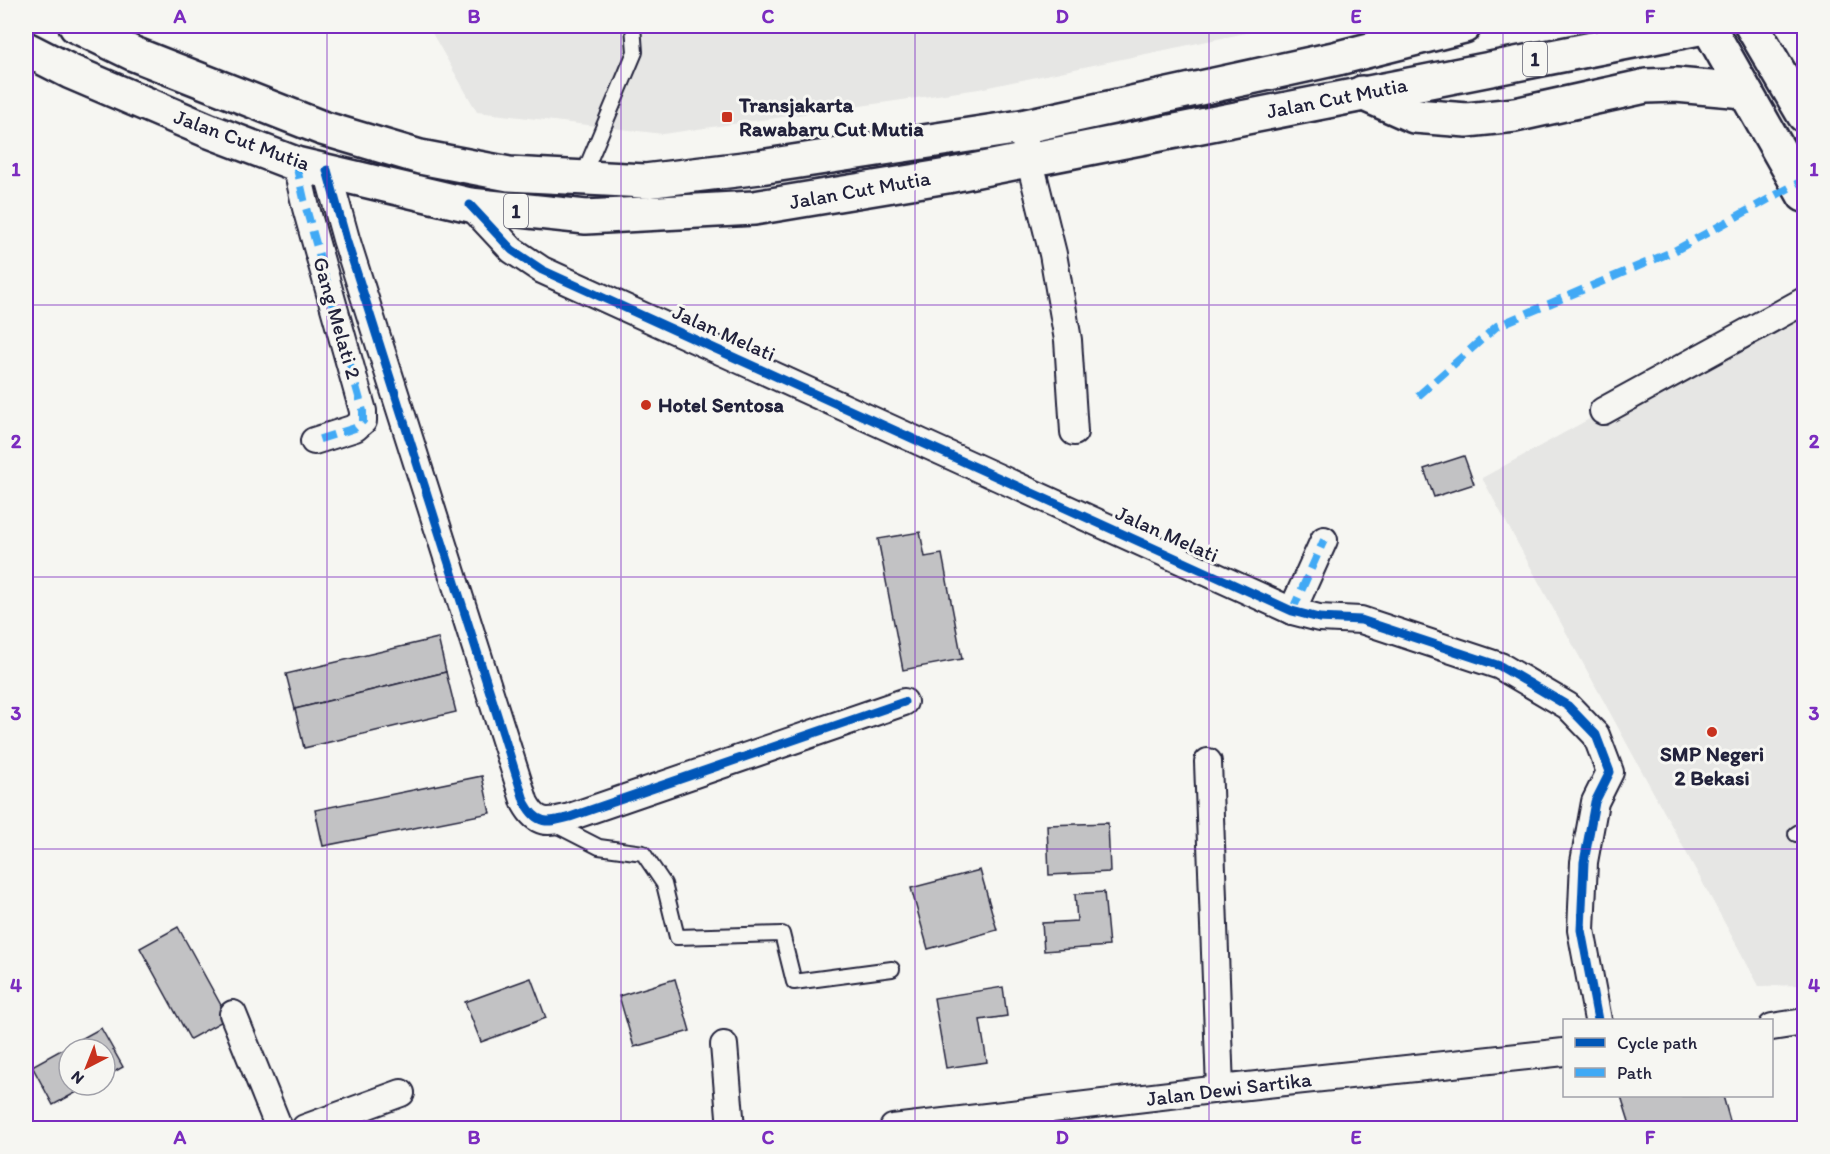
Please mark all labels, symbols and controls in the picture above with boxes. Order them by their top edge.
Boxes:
text: A [173,4,187,28]
text: B [468,4,481,28]
text: C [762,4,775,28]
text: D [1055,4,1069,28]
text: E [1350,4,1362,28]
text: F [1645,4,1656,28]
road number: 1 [1523,42,1547,76]
street label: Jalan Cut Mutia [1264,72,1410,123]
place label: Transjakarta Rawabaru Cut Mutia [738,92,924,141]
street label: Jalan Cut Mutia [171,103,314,176]
marker: Transjakarta Rawabaru Cut Mutia [720,110,734,124]
text: 1 [11,157,21,181]
text: 1 [1809,157,1819,181]
street label: Jalan Cut Mutia [787,165,933,214]
road number: 1 [504,194,528,228]
street label: Gang Melati 2 [308,254,367,382]
street label: Jalan Melati [669,299,780,366]
place label: Hotel Sentosa [658,392,785,417]
marker: Hotel Sentosa [639,398,653,412]
text: 2 [11,429,22,453]
text: 2 [1809,429,1820,453]
street label: Jalan Melati [1112,500,1223,567]
text: 3 [11,701,22,725]
text: 3 [1809,701,1820,725]
marker: SMP Negeri 2 Bekasi [1705,725,1719,739]
place label: SMP Negeri 2 Bekasi [1660,741,1764,790]
text: 4 [10,973,22,997]
text: 4 [1808,973,1820,997]
legend [1563,1019,1773,1097]
text: Cycle path [1617,1032,1698,1054]
north arrow [57,1037,117,1097]
text: Path [1617,1062,1652,1084]
street label: Jalan Dewi Sartika [1145,1066,1313,1111]
text: N [67,1067,88,1088]
text: A [173,1125,187,1149]
text: B [468,1125,481,1149]
text: C [762,1125,775,1149]
text: D [1055,1125,1069,1149]
text: E [1350,1125,1362,1149]
text: F [1645,1125,1656,1149]

